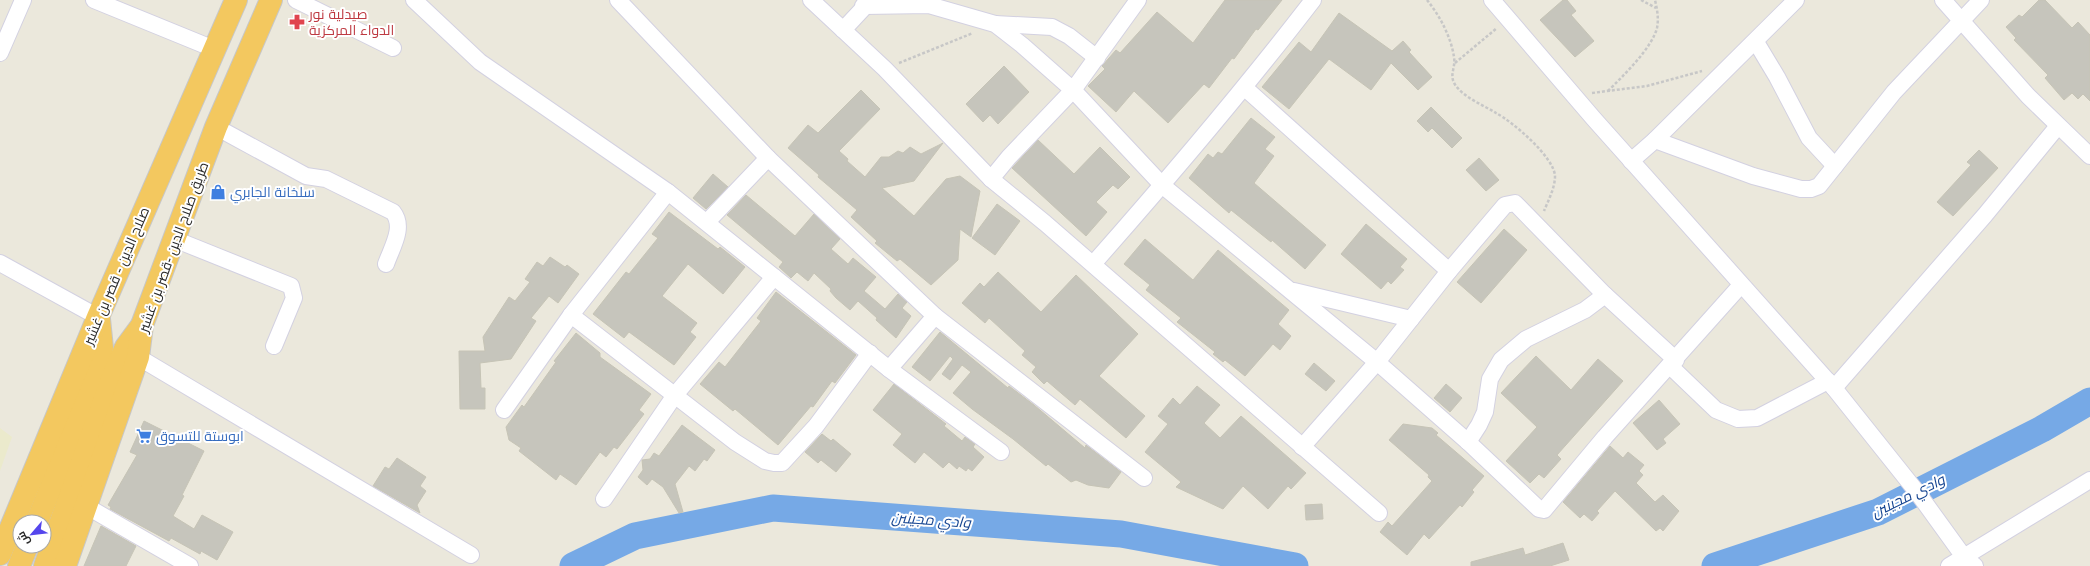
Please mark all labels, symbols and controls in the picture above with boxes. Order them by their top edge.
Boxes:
place label: صيدلية نور الدواء المركزية [308,6,394,38]
pharmacy icon: صيدلية نور الدواء المركزية [288,13,306,31]
street label: طريق صلاح الدين -قصر بن غشير [134,160,212,336]
shop icon: سلخانة الجابري [209,183,227,201]
place label: سلخانة الجابري [230,184,315,204]
street label: صلاح الدين - قصر بن غشير [79,205,153,349]
supermarket icon: ابوستة للتسوق [135,427,153,445]
place label: ابوستة للتسوق [156,428,244,445]
water label: وادي مجينين [1868,470,1950,524]
water label: وادي مجينين [891,508,972,535]
north arrow [12,514,52,554]
text: ش [15,529,33,548]

